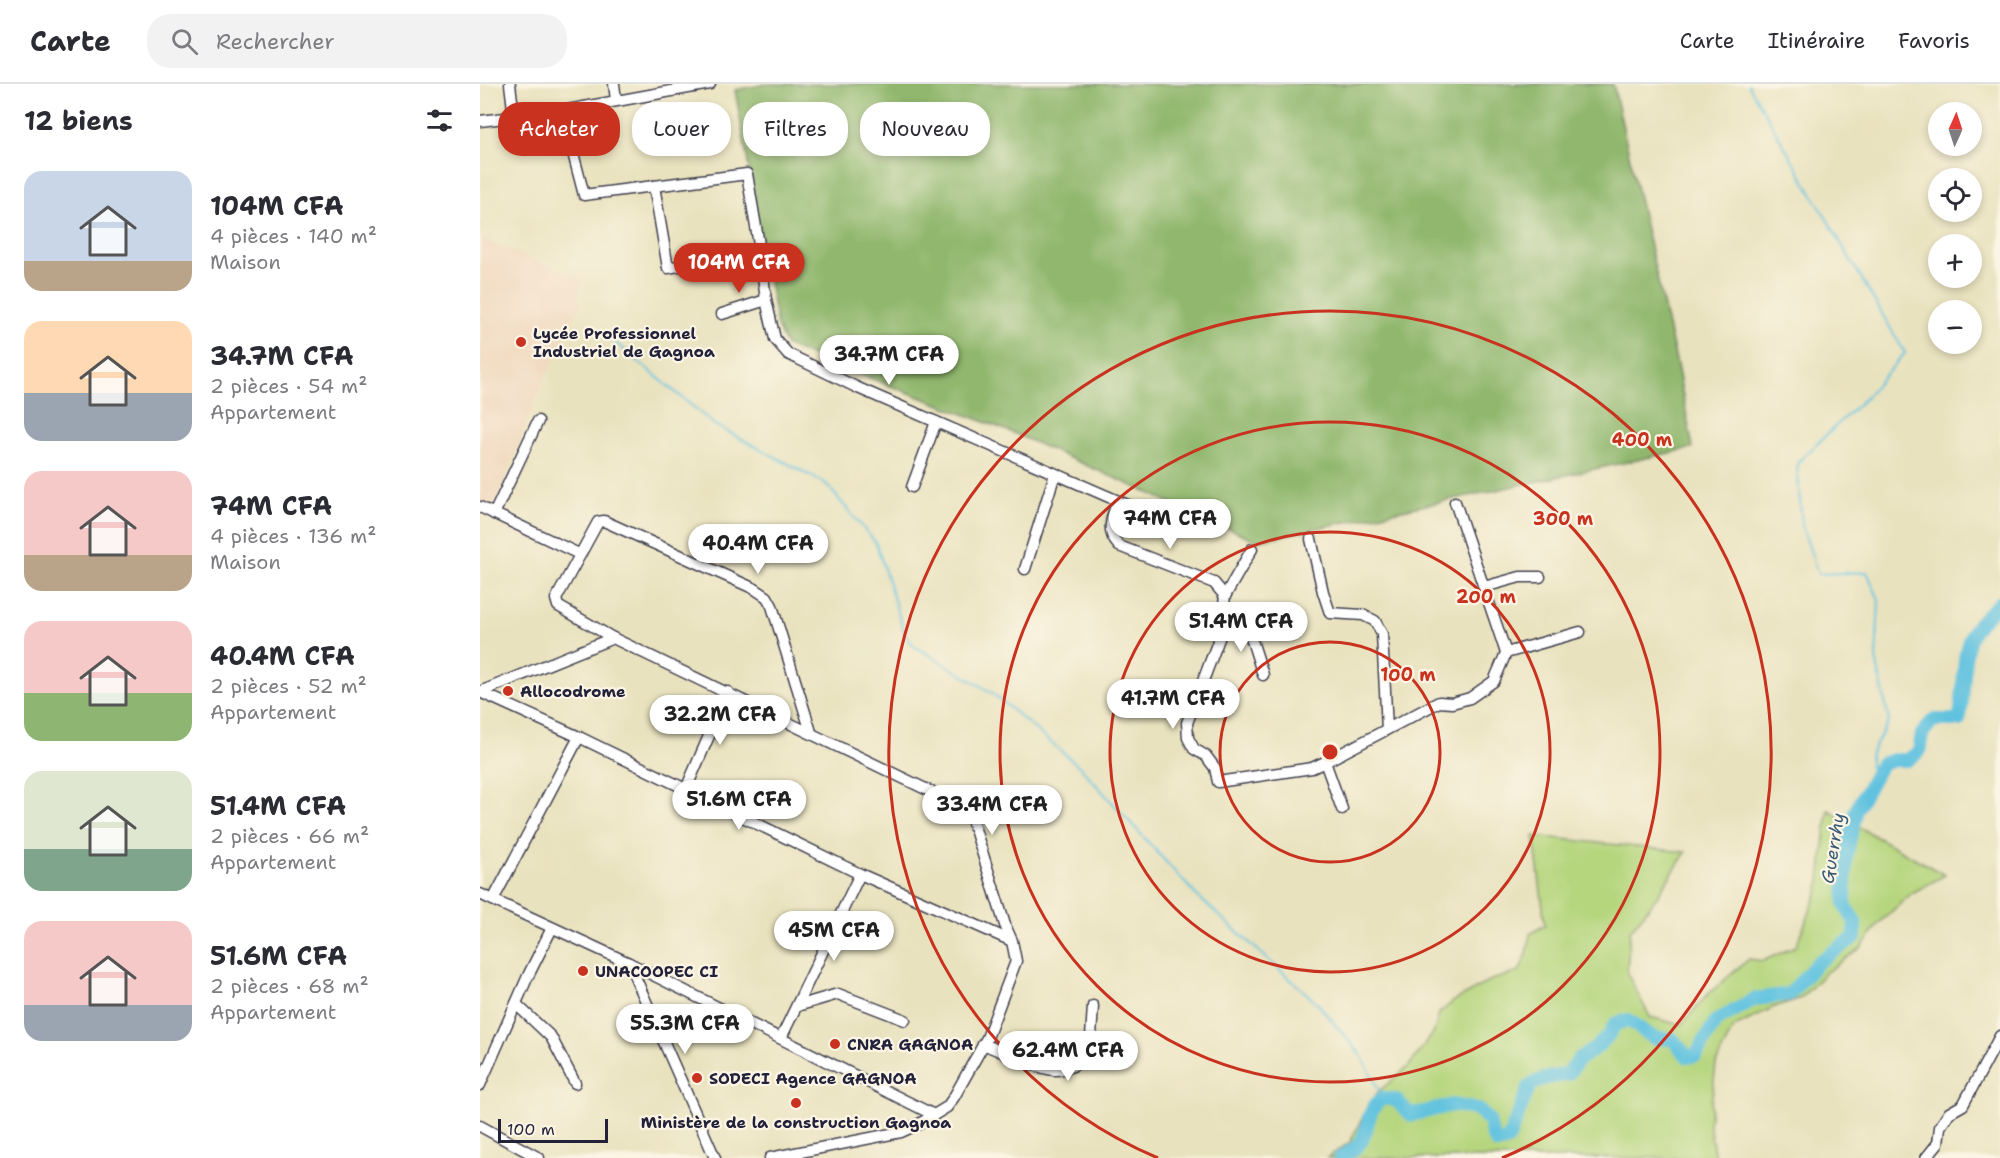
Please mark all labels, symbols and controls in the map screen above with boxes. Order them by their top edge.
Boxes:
search box [147,14,567,68]
text: Carte [30,22,111,60]
icon: search [168,25,201,58]
text: Rechercher [216,27,335,56]
text: Carte [1680,27,1735,55]
text: Itinéraire [1768,27,1865,55]
text: Favoris [1898,27,1970,55]
chip: Acheter [498,102,620,156]
chip: Louer [632,102,731,156]
chip: Filtres [743,102,848,156]
chip: Nouveau [860,102,990,156]
north arrow [1928,102,1982,156]
map controls [1928,102,1982,354]
text: 12 biens [24,103,133,138]
icon: filters [423,104,456,137]
button: locate [1928,168,1982,222]
text: 104M CFA [210,188,344,223]
icon: home [72,195,144,267]
text: 4 pièces · 140 m² [210,223,377,249]
button: + [1928,234,1982,288]
pin: 104M CFA [677,243,801,294]
text: Maison [210,249,281,275]
text: 104M CFA [688,249,790,275]
button: − [1928,300,1982,354]
place label: Lycée Professionnel Industriel de Gagnoa [533,323,715,362]
marker: Lycée Professionnel Industriel de Gagnoa [514,335,528,349]
pin: 34.7M CFA [820,335,958,386]
text: 34.7M CFA [210,338,354,373]
text: 34.7M CFA [834,341,944,367]
icon: home [72,345,144,417]
text: 2 pièces · 54 m² [210,373,367,399]
text: Appartement [210,399,336,425]
text: 400 m [1612,428,1673,452]
text: 74M CFA [210,488,332,523]
icon: home [72,495,144,567]
pin: 74M CFA [1115,499,1225,550]
text: 74M CFA [1123,505,1217,531]
text: 300 m [1533,507,1594,531]
text: 4 pièces · 136 m² [210,523,377,549]
pin: 40.4M CFA [689,524,827,575]
text: 40.4M CFA [702,530,814,556]
text: Maison [210,549,281,575]
text: 200 m [1456,585,1517,609]
pin: 51.4M CFA [1172,602,1310,653]
text: 51.4M CFA [1189,608,1293,634]
text: 40.4M CFA [210,638,355,673]
icon: home [72,645,144,717]
text: 100 m [1380,663,1436,687]
text: 2 pièces · 52 m² [210,673,367,699]
pin: 41.7M CFA [1104,679,1242,730]
place label: Allocodrome [520,681,626,702]
marker: Allocodrome [501,684,515,698]
text: 41.7M CFA [1121,685,1225,711]
pin: 32.2M CFA [651,695,789,746]
text: Appartement [210,699,336,725]
text: 32.2M CFA [664,701,776,727]
centre of rings [1320,742,1340,762]
pin: 51.6M CFA [670,780,808,831]
pin: 33.4M CFA [923,785,1061,836]
text: 51.6M CFA [686,786,792,812]
text: 51.4M CFA [210,788,346,823]
text: 33.4M CFA [936,791,1048,817]
icon: home [72,795,144,867]
water label: Guerrhy [1816,811,1850,885]
text: 2 pièces · 66 m² [210,823,369,849]
text: Appartement [210,849,336,875]
pin: 45M CFA [779,911,889,962]
text: 45M CFA [788,917,880,943]
text: 51.6M CFA [210,938,347,973]
icon: home [72,945,144,1017]
place label: UNACOOPEC CI [595,961,718,982]
marker: UNACOOPEC CI [576,964,590,978]
text: 2 pièces · 68 m² [210,973,369,999]
text: Appartement [210,999,336,1025]
pin: 55.3M CFA [616,1004,754,1055]
text: 55.3M CFA [630,1010,740,1036]
pin: 62.4M CFA [999,1031,1137,1082]
place label: CNRA GAGNOA [847,1034,973,1055]
marker: CNRA GAGNOA [828,1037,842,1051]
text: 62.4M CFA [1012,1037,1124,1063]
place label: SODECI Agence GAGNOA [709,1068,917,1089]
marker: SODECI Agence GAGNOA [690,1071,704,1085]
marker: Ministère de la construction Gagnoa [789,1096,803,1110]
place label: Ministère de la construction Gagnoa [641,1112,951,1133]
scale bar [498,1116,608,1144]
text: 100 m [507,1119,555,1140]

